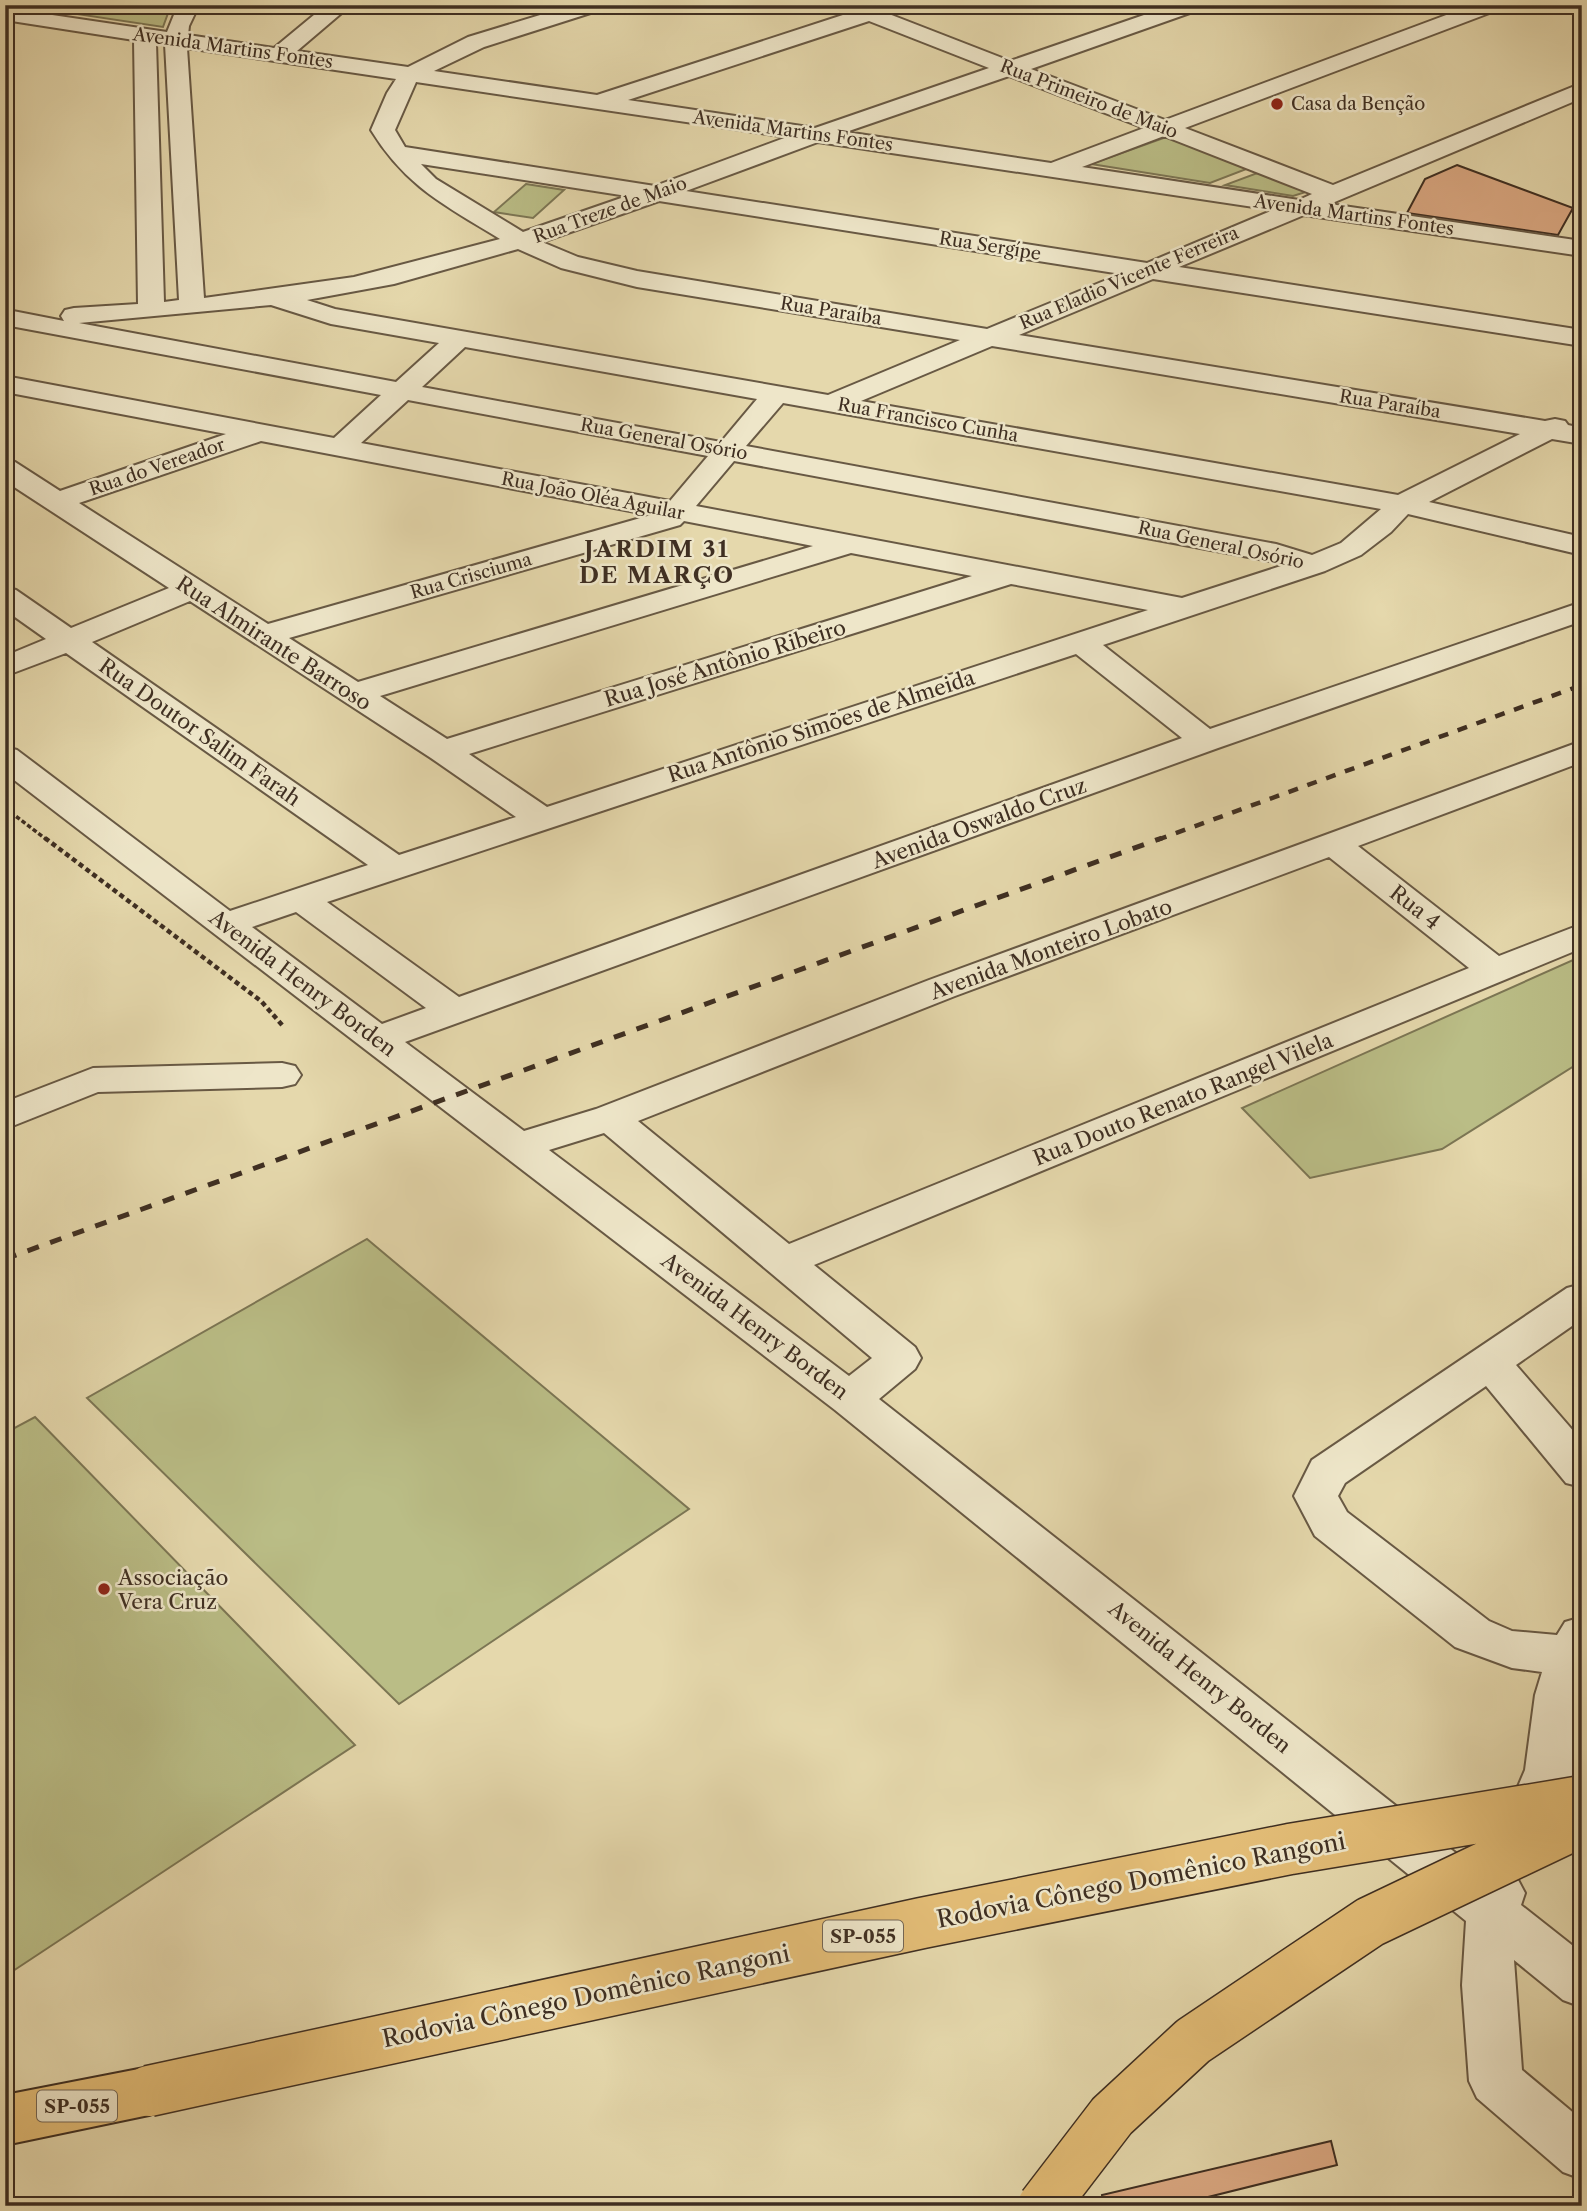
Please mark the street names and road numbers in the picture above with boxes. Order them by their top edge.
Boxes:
street label: Avenida Martins Fontes [131,23,334,73]
street label: Rua Primeiro de Maio [997,55,1181,143]
street label: Avenida Martins Fontes [691,106,894,156]
street label: Rua Treze de Maio [530,172,690,248]
street label: Avenida Martins Fontes [1252,190,1455,240]
street label: Rua Eladio Vicente Ferreira [1016,222,1242,334]
street label: Rua Sergípe [937,227,1043,265]
street label: Rua Paraíba [779,292,884,330]
street label: Rua Paraíba [1338,385,1443,423]
street label: Rua Francisco Cunha [836,393,1021,447]
street label: Rua General Osório [579,413,749,465]
street label: Rua do Vereador [86,433,228,501]
street label: Rua João Oléa Aguilar [500,467,687,525]
street label: Rua General Osório [1136,517,1306,573]
street label: Rua Crisciuma [408,548,535,604]
street label: Rua Almirante Barroso [172,571,376,715]
street label: Rua José Antônio Ribeiro [601,614,849,712]
street label: Rua Doutor Salim Farah [94,653,306,811]
street label: Rua Antônio Simões de Almeida [664,664,979,788]
street label: Avenida Oswaldo Cruz [868,773,1090,874]
street label: Rua 4 [1385,880,1445,934]
street label: Avenida Monteiro Lobato [926,894,1175,1005]
street label: Avenida Henry Borden [204,904,401,1061]
street label: Rua Douto Renato Rangel Vilela [1030,1027,1337,1171]
street label: Avenida Henry Borden [656,1247,853,1404]
street label: Avenida Henry Borden [1103,1595,1296,1758]
street label: Rodovia Cônego Domênico Rangoni [934,1826,1348,1934]
road number: SP-055 [823,1920,903,1952]
street label: Rodovia Cônego Domênico Rangoni [380,1939,792,2053]
road number: SP-055 [37,2090,117,2122]

